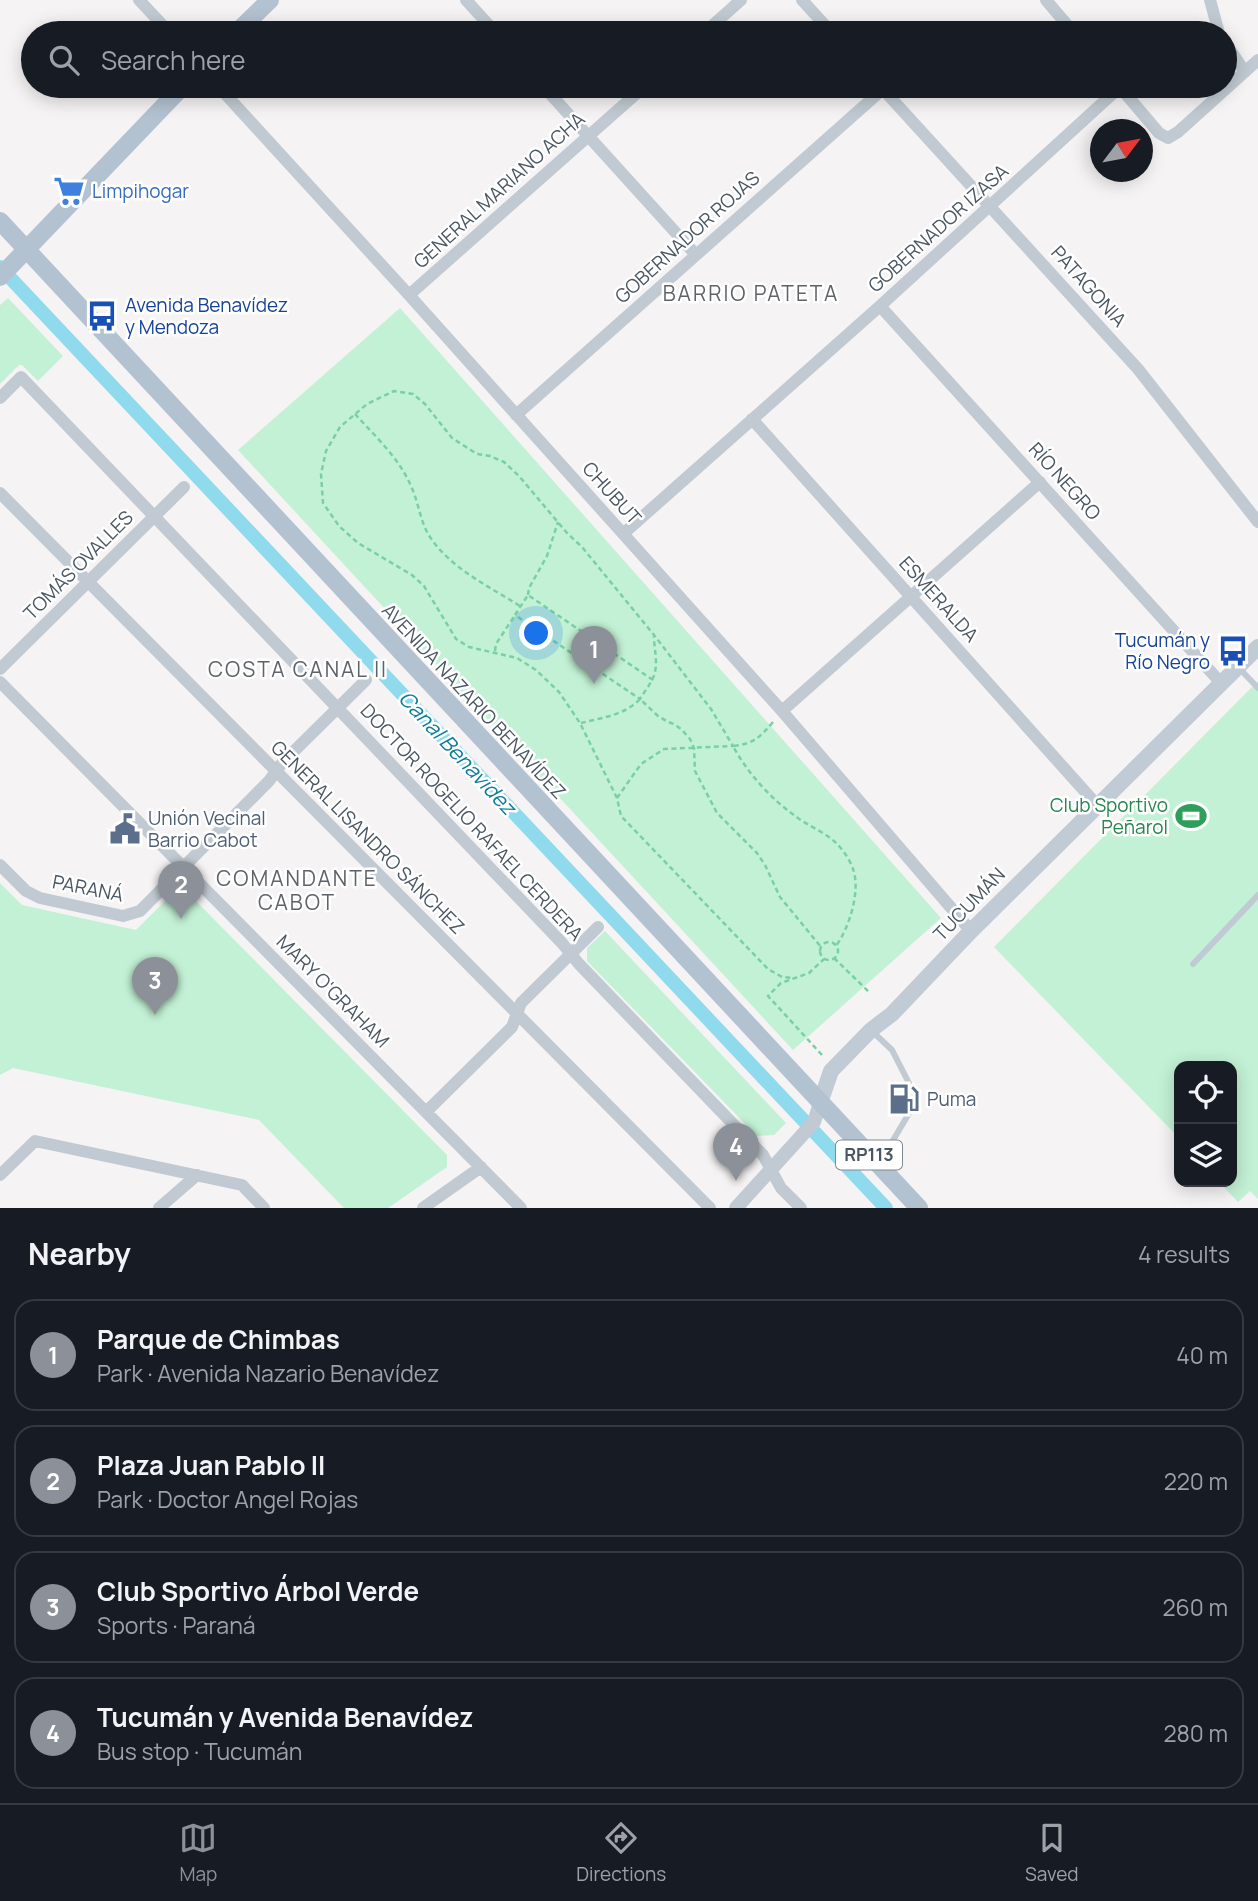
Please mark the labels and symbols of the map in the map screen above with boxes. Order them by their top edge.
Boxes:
street label: GENERAL MARIANO ACHA [408,106,590,274]
north arrow [1090,119,1153,182]
street label: GOBERNADOR IZASA [862,158,1014,298]
street label: GOBERNADOR ROJAS [609,165,765,309]
supermarket icon: Limpihogar [52,174,86,208]
place label: Limpihogar [92,178,189,204]
street label: PATAGONIA [1046,240,1132,332]
district label: BARRIO PATETA [663,279,839,307]
place label: Avenida Benavídez y Mendoza [125,292,288,340]
bus stop icon: Avenida Benavídez y Mendoza [85,299,119,333]
street label: RÍO NEGRO [1023,436,1107,526]
street label: CHUBUT [577,456,648,531]
street label: TOMÁS OVALLES [18,504,139,625]
street label: ESMERALDA [894,551,984,647]
street label: AVENIDA NAZARIO BENAVÍDEZ [376,598,572,804]
your location [519,616,553,650]
pin: 1 [571,626,617,684]
place label: Tucumán y Río Negro [1115,627,1210,675]
bus stop icon: Tucumán y Río Negro [1216,634,1250,668]
district label: COSTA CANAL II [208,655,388,683]
water label: Canal Benavídez [393,684,524,822]
street label: DOCTOR ROGELIO RAFAEL CERDERA [355,698,589,946]
street label: GENERAL LISANDRO SÁNCHEZ [266,735,470,939]
place label: Club Sportivo Peñarol [1050,792,1168,840]
sports icon: Club Sportivo Peñarol [1174,799,1208,833]
place label: Unión Vecinal Barrio Cabot [148,805,266,853]
public building icon: Unión Vecinal Barrio Cabot [108,812,142,846]
pin: 2 [158,861,204,919]
street label: TUCUMÁN [927,862,1011,946]
district label: COMANDANTE CABOT [216,864,378,916]
street label: PARANÁ [50,868,126,908]
street label: MARY O'GRAHAM [271,929,395,1053]
pin: 3 [132,957,178,1015]
fuel station icon: Puma [887,1082,921,1116]
place label: Puma [927,1086,976,1112]
pin: 4 [713,1123,759,1181]
road number: RP113 [836,1140,902,1170]

